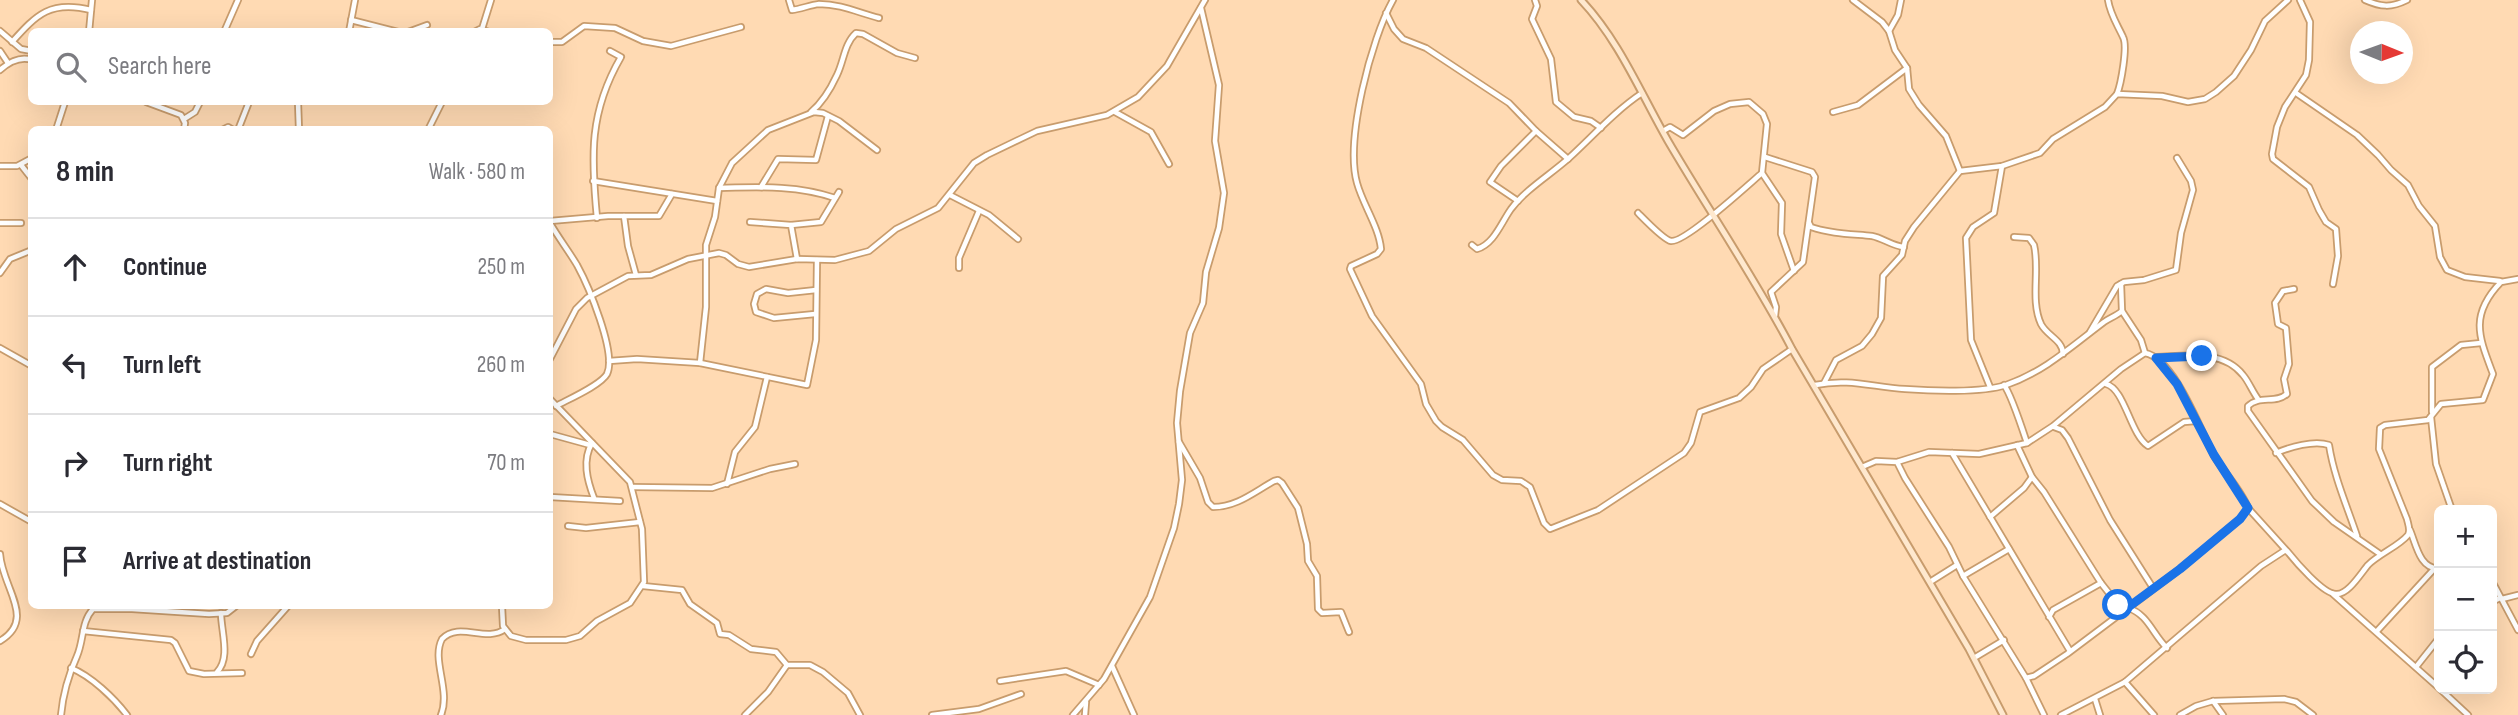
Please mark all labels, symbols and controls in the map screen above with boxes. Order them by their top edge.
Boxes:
north arrow [2350,21,2413,84]
search box [28,28,553,105]
icon: search [52,48,90,86]
text: Search here [108,51,211,82]
text: 8 min [56,154,114,190]
text: Walk · 580 m [429,158,525,186]
icon: ahead [56,248,94,286]
text: Continue [123,252,207,283]
text: 250 m [478,253,525,281]
route end [2186,340,2217,371]
icon: left [56,346,94,384]
text: Turn left [123,350,201,381]
text: 260 m [477,351,525,379]
icon: right [56,444,94,482]
text: Turn right [123,448,212,479]
text: 70 m [487,449,525,477]
map controls [2434,505,2497,694]
button: + [2434,505,2497,568]
icon: arrive [56,542,94,580]
text: Arrive at destination [123,546,311,577]
button: − [2434,568,2497,631]
route start [2102,589,2133,620]
button: locate [2434,631,2497,694]

